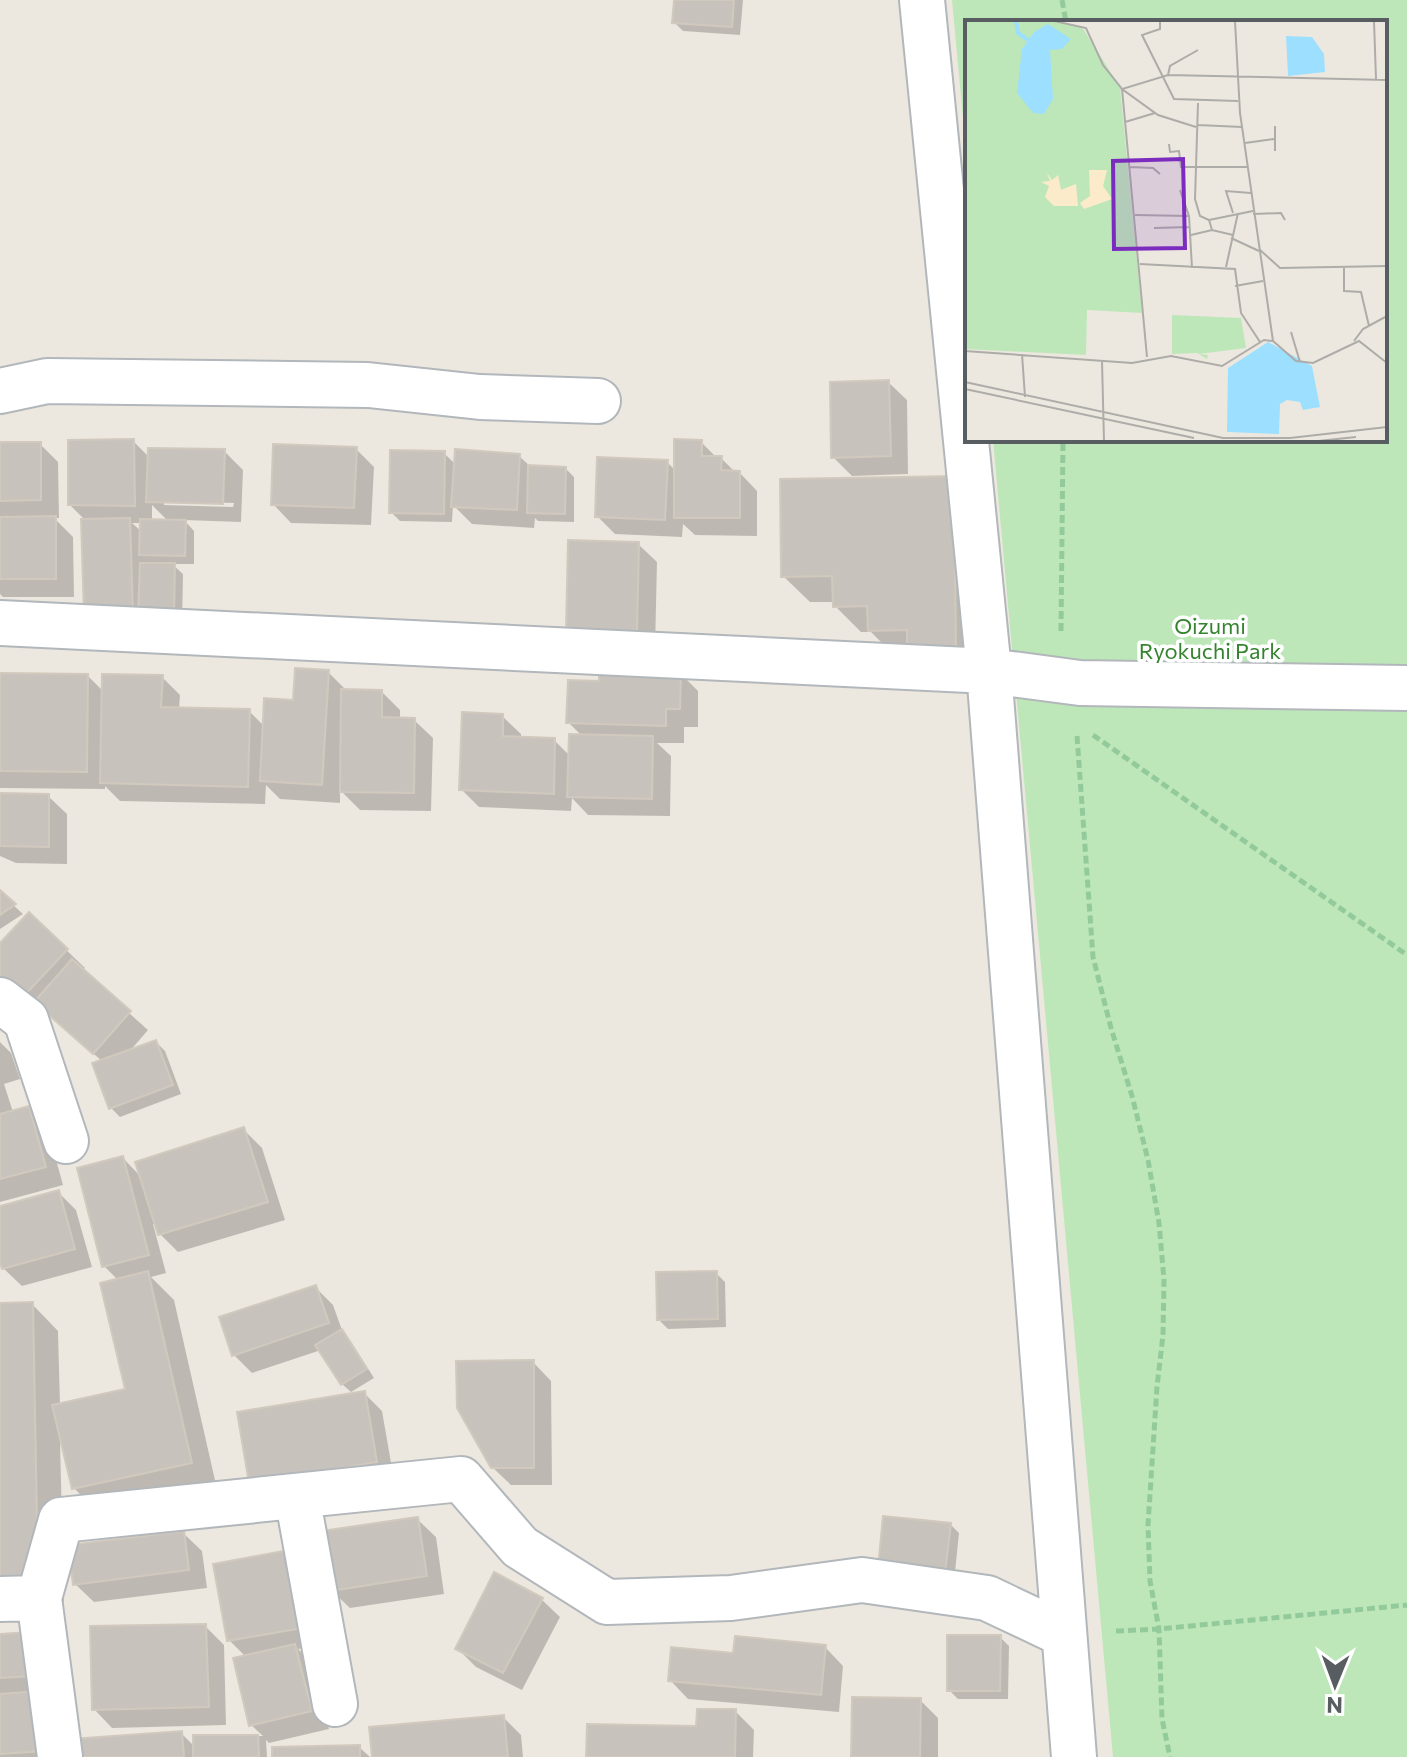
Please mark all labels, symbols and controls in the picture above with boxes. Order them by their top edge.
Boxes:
inset map [965,20,1387,442]
park label: Oizumi Ryokuchi Park [1139,612,1281,664]
north arrow [1295,1645,1375,1725]
text: N [1326,1692,1343,1719]

